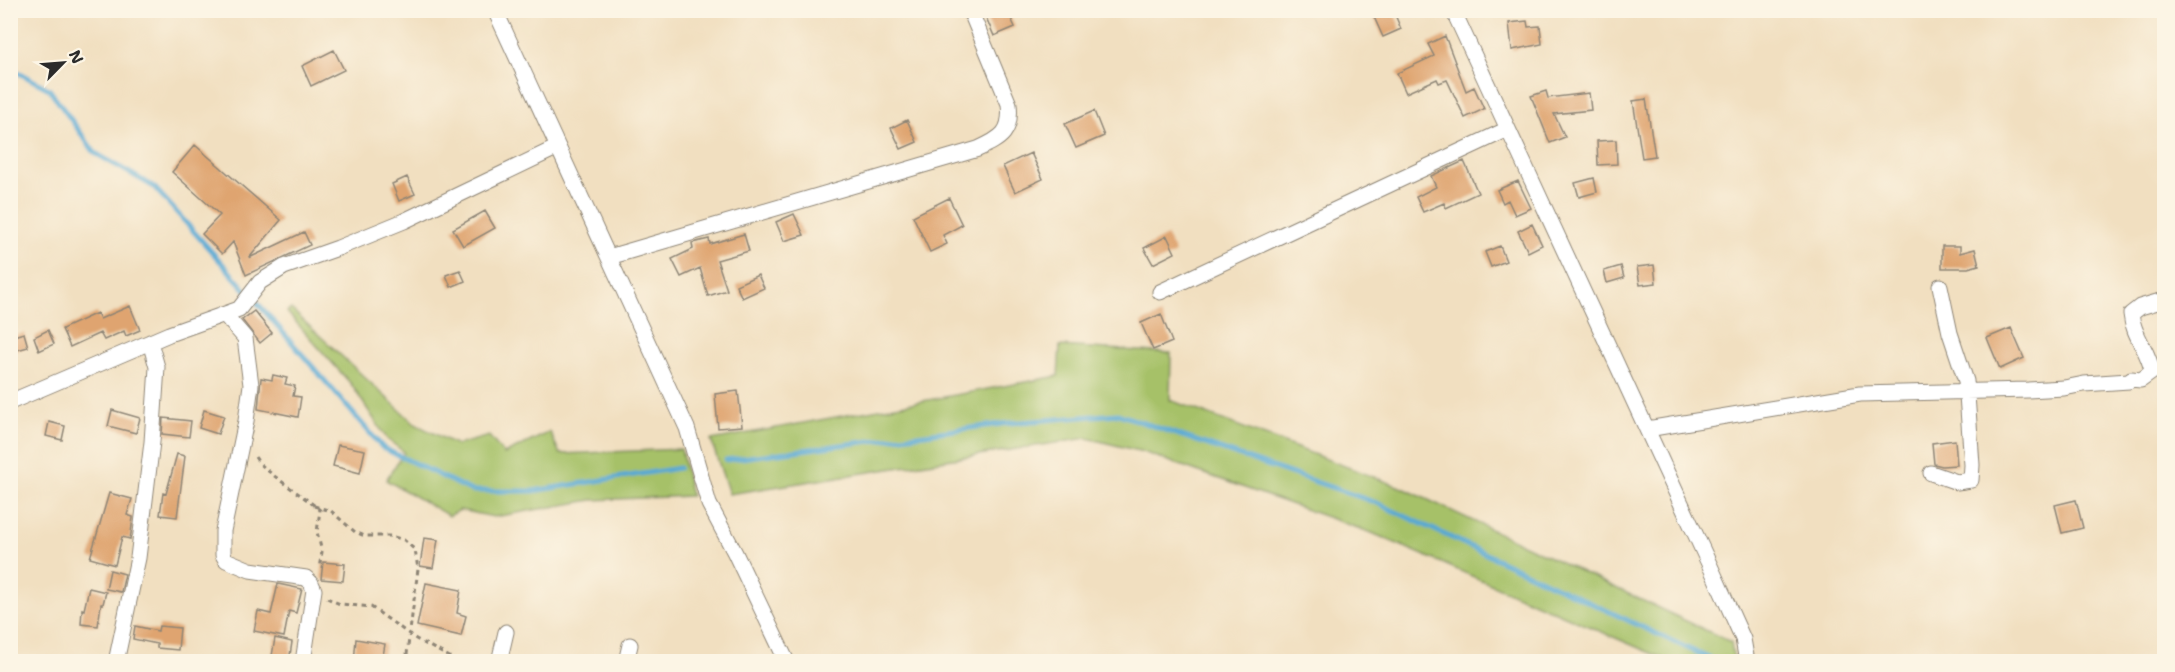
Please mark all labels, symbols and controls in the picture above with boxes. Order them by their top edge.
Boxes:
north arrow [33,33,93,93]
text: N [64,47,88,67]

